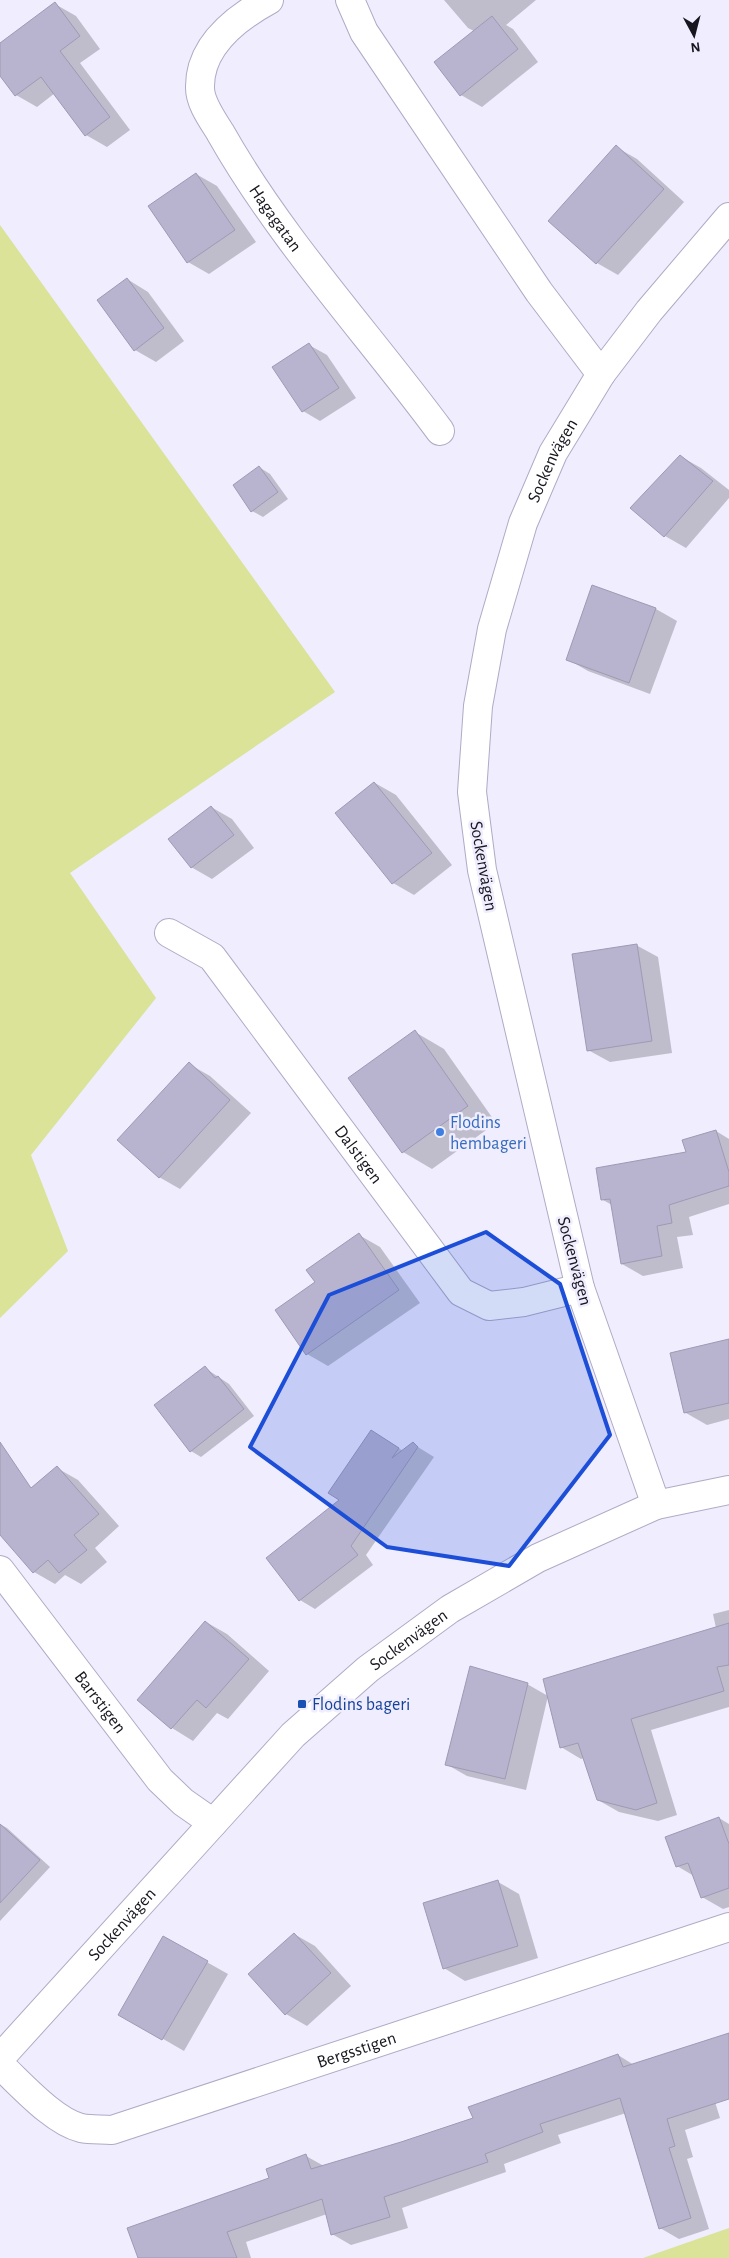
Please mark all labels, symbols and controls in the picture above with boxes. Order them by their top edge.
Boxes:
north arrow [669,10,719,60]
text: N [690,39,701,54]
street label: Hagagatan [245,182,305,255]
street label: Sockenvägen [525,416,582,505]
street label: Sockenvägen [466,820,500,913]
place label: Flodins hembageri [450,1114,527,1153]
street label: Dalstigen [330,1122,385,1187]
marker: Flodins hembageri [434,1126,446,1138]
street label: Sockenvägen [554,1215,595,1308]
street label: Sockenvägen [367,1606,451,1674]
street label: Barrstigen [71,1668,129,1737]
place label: Flodins bageri [312,1696,410,1714]
marker: Flodins bageri [296,1698,308,1710]
street label: Sockenvägen [85,1885,160,1964]
street label: Bergsstigen [315,2029,399,2072]

